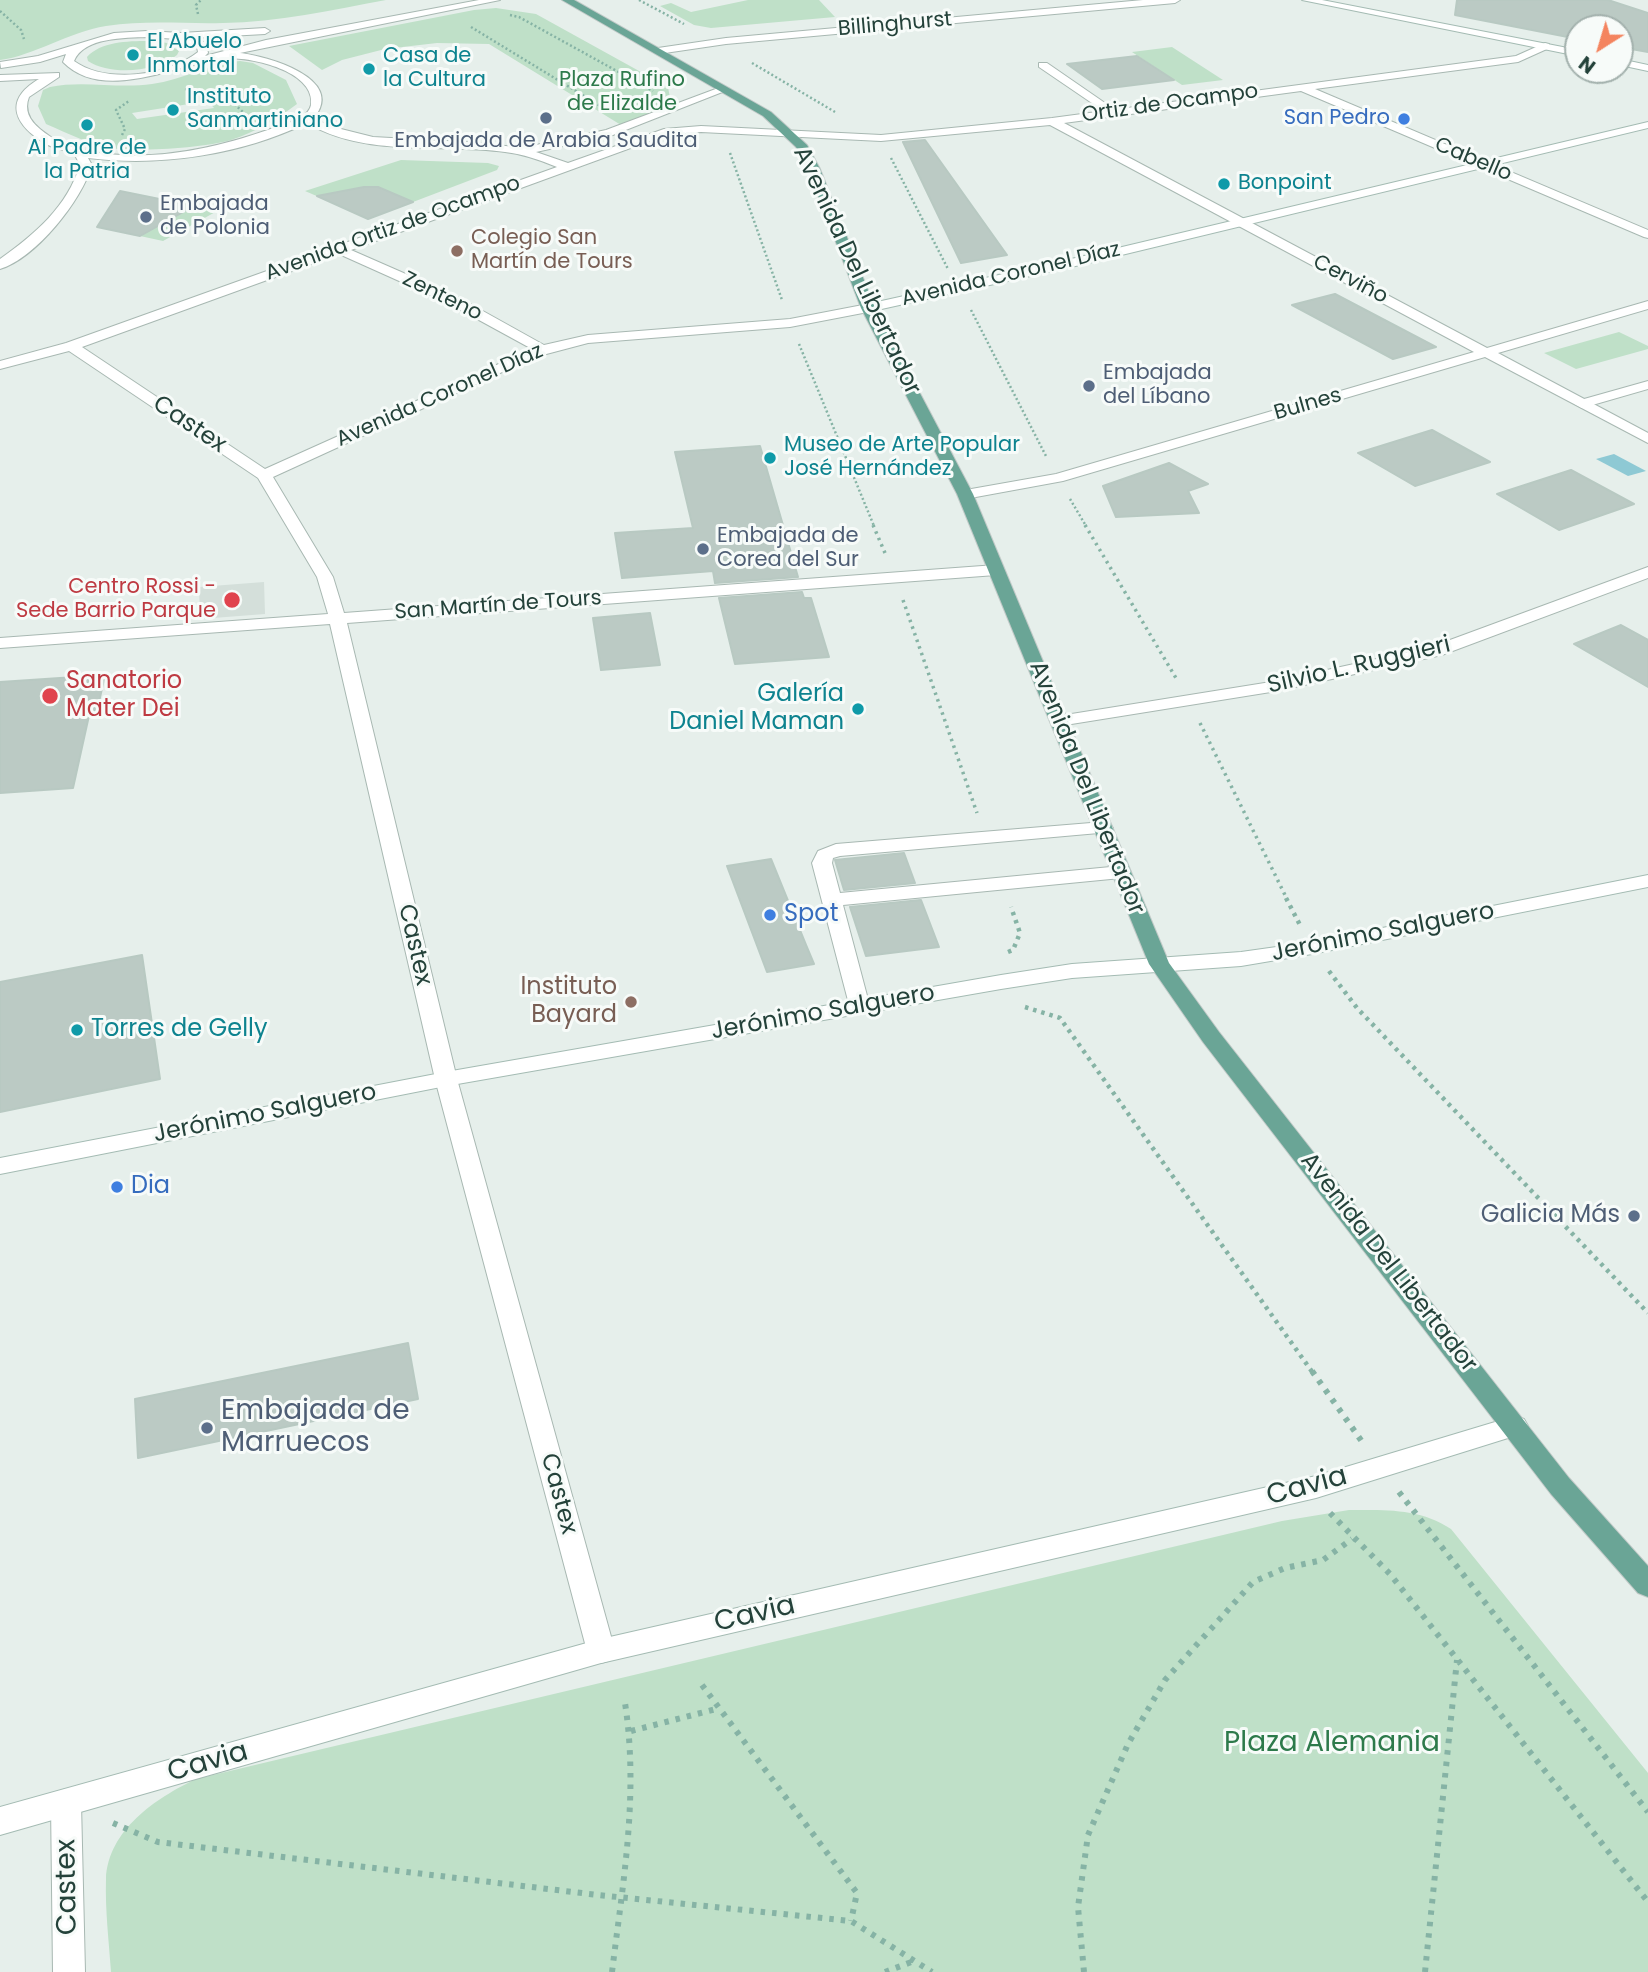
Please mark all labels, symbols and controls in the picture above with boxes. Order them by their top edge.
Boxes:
street label: Billinghurst [837,7,953,43]
north arrow [1564,14,1634,84]
place label: El Abuelo Inmortal [147,30,242,80]
place label: Casa de la Cultura [383,44,486,94]
marker: El Abuelo Inmortal [125,47,141,63]
text: N [1573,49,1601,80]
marker: Casa de la Cultura [361,61,377,77]
park label: Plaza Rufino de Elizalde [559,68,685,118]
street label: Ortiz de Ocampo [1080,79,1260,129]
place label: Instituto Sanmartiniano [187,85,343,135]
marker: Instituto Sanmartiniano [165,102,181,118]
place label: San Pedro [1284,106,1390,132]
marker: Embajada de Arabia Saudita [538,110,554,126]
marker: San Pedro [1396,111,1412,127]
marker: Al Padre de la Patria [79,117,95,133]
place label: Embajada de Arabia Saudita [394,129,698,155]
street label: Cabello [1431,132,1515,188]
place label: Al Padre de la Patria [27,136,147,186]
street label: Avenida Del Libertador [786,142,926,400]
street label: Avenida Ortiz de Ocampo [262,171,524,287]
place label: Bonpoint [1238,171,1332,197]
marker: Bonpoint [1216,176,1232,192]
place label: Embajada de Polonia [160,192,270,242]
marker: Embajada de Polonia [138,209,154,225]
place label: Colegio San Martín de Tours [471,226,633,276]
street label: Avenida Coronel Díaz [899,238,1123,312]
marker: Colegio San Martín de Tours [449,243,465,259]
street label: Cerviño [1308,250,1392,310]
street label: Zenteno [398,267,486,327]
street label: Avenida Coronel Díaz [333,339,547,453]
place label: Embajada del Líbano [1103,361,1212,411]
marker: Embajada del Líbano [1081,378,1097,394]
street label: Bulnes [1271,383,1345,427]
street label: Castex [147,390,231,460]
place label: Museo de Arte Popular José Hernández [784,433,1020,483]
marker: Museo de Arte Popular José Hernández [762,450,778,466]
place label: Embajada de Corea del Sur [717,524,859,574]
marker: Embajada de Corea del Sur [695,541,711,557]
place label: Centro Rossi - Sede Barrio Parque [16,575,216,625]
street label: San Martín de Tours [394,586,602,626]
marker: Centro Rossi - Sede Barrio Parque [222,590,242,610]
street label: Silvio L. Ruggieri [1265,631,1453,701]
street label: Avenida Del Libertador [1022,657,1150,919]
place label: Sanatorio Mater Dei [66,668,182,724]
place label: Galería Daniel Maman [669,681,844,737]
marker: Sanatorio Mater Dei [40,686,60,706]
marker: Galería Daniel Maman [850,701,866,717]
street label: Jerónimo Salguero [1269,897,1497,969]
place label: Spot [784,901,838,929]
street label: Castex [391,902,437,988]
marker: Spot [762,907,778,923]
place label: Instituto Bayard [520,974,617,1030]
street label: Jerónimo Salguero [709,979,937,1047]
marker: Instituto Bayard [623,994,639,1010]
place label: Torres de Gelly [91,1016,267,1044]
marker: Torres de Gelly [69,1022,85,1038]
street label: Jerónimo Salguero [151,1078,379,1150]
street label: Avenida Del Libertador [1293,1148,1483,1378]
place label: Dia [131,1173,170,1201]
marker: Dia [109,1179,125,1195]
place label: Galicia Más [1481,1202,1620,1230]
marker: Galicia Más [1626,1208,1642,1224]
place label: Embajada de Marruecos [221,1395,410,1461]
marker: Embajada de Marruecos [199,1420,215,1436]
street label: Castex [533,1450,583,1538]
street label: Cavia [1263,1460,1351,1514]
street label: Cavia [711,1589,799,1641]
park label: Plaza Alemania [1224,1727,1440,1761]
street label: Cavia [164,1736,252,1790]
street label: Castex [50,1839,86,1935]

